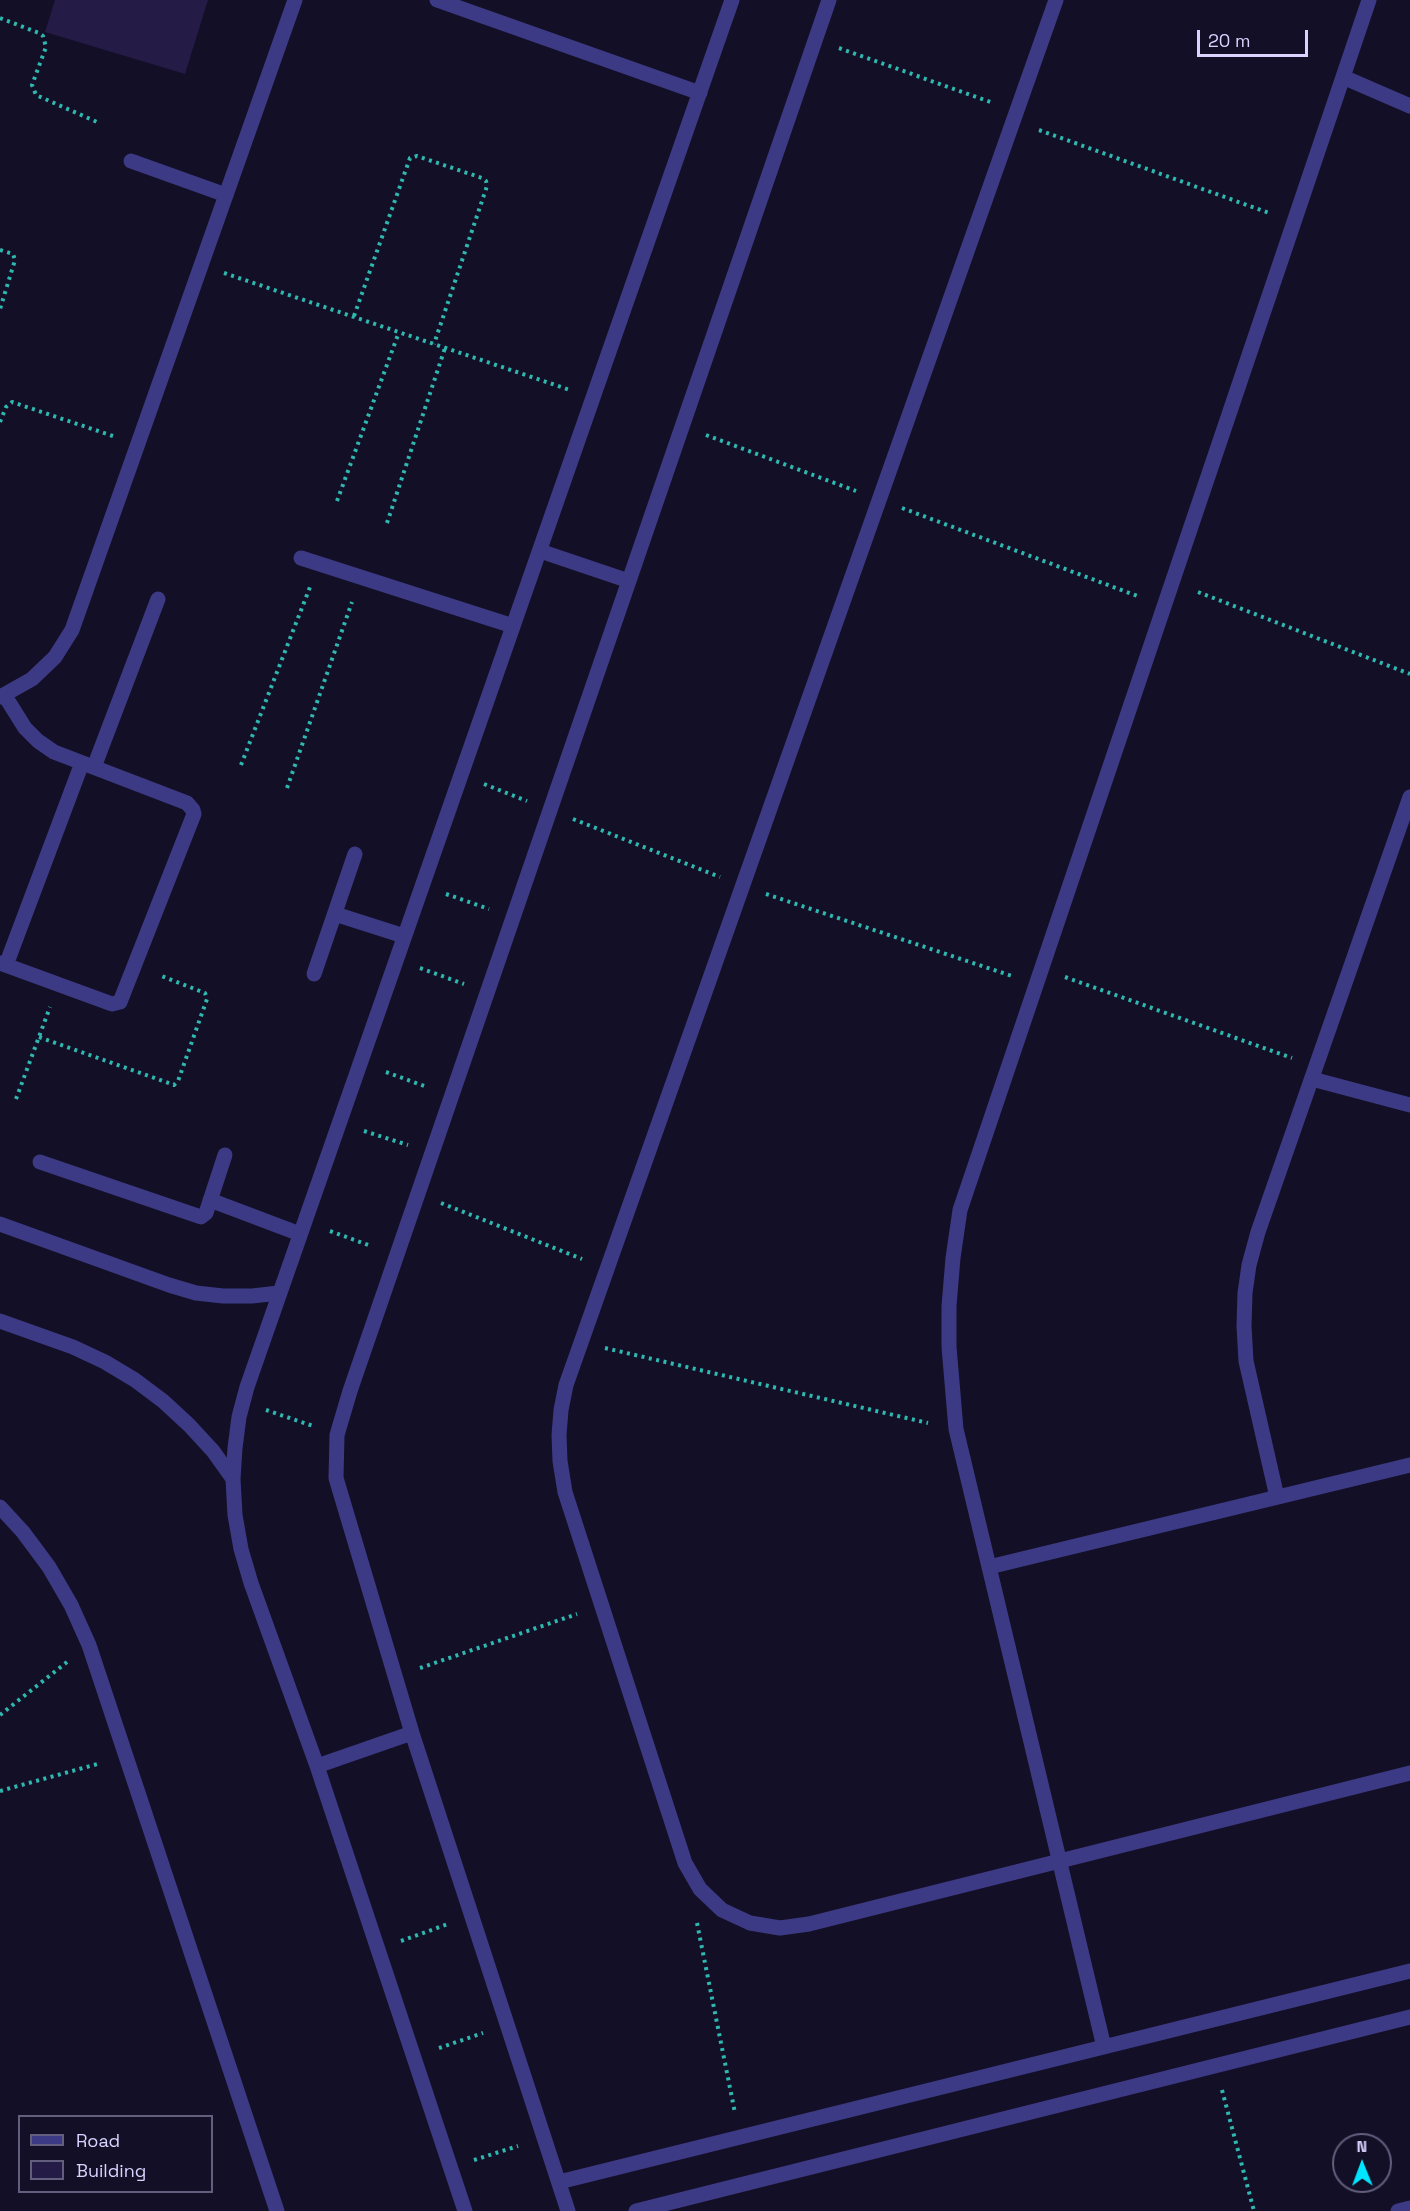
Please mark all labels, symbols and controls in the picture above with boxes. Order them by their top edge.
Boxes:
scale bar [1200,18,1311,56]
text: 20 m [1208,29,1251,52]
legend [18,2115,213,2193]
text: Road [76,2129,120,2152]
north arrow [1332,2133,1392,2193]
text: N [1356,2136,1367,2157]
text: Building [76,2159,146,2182]

